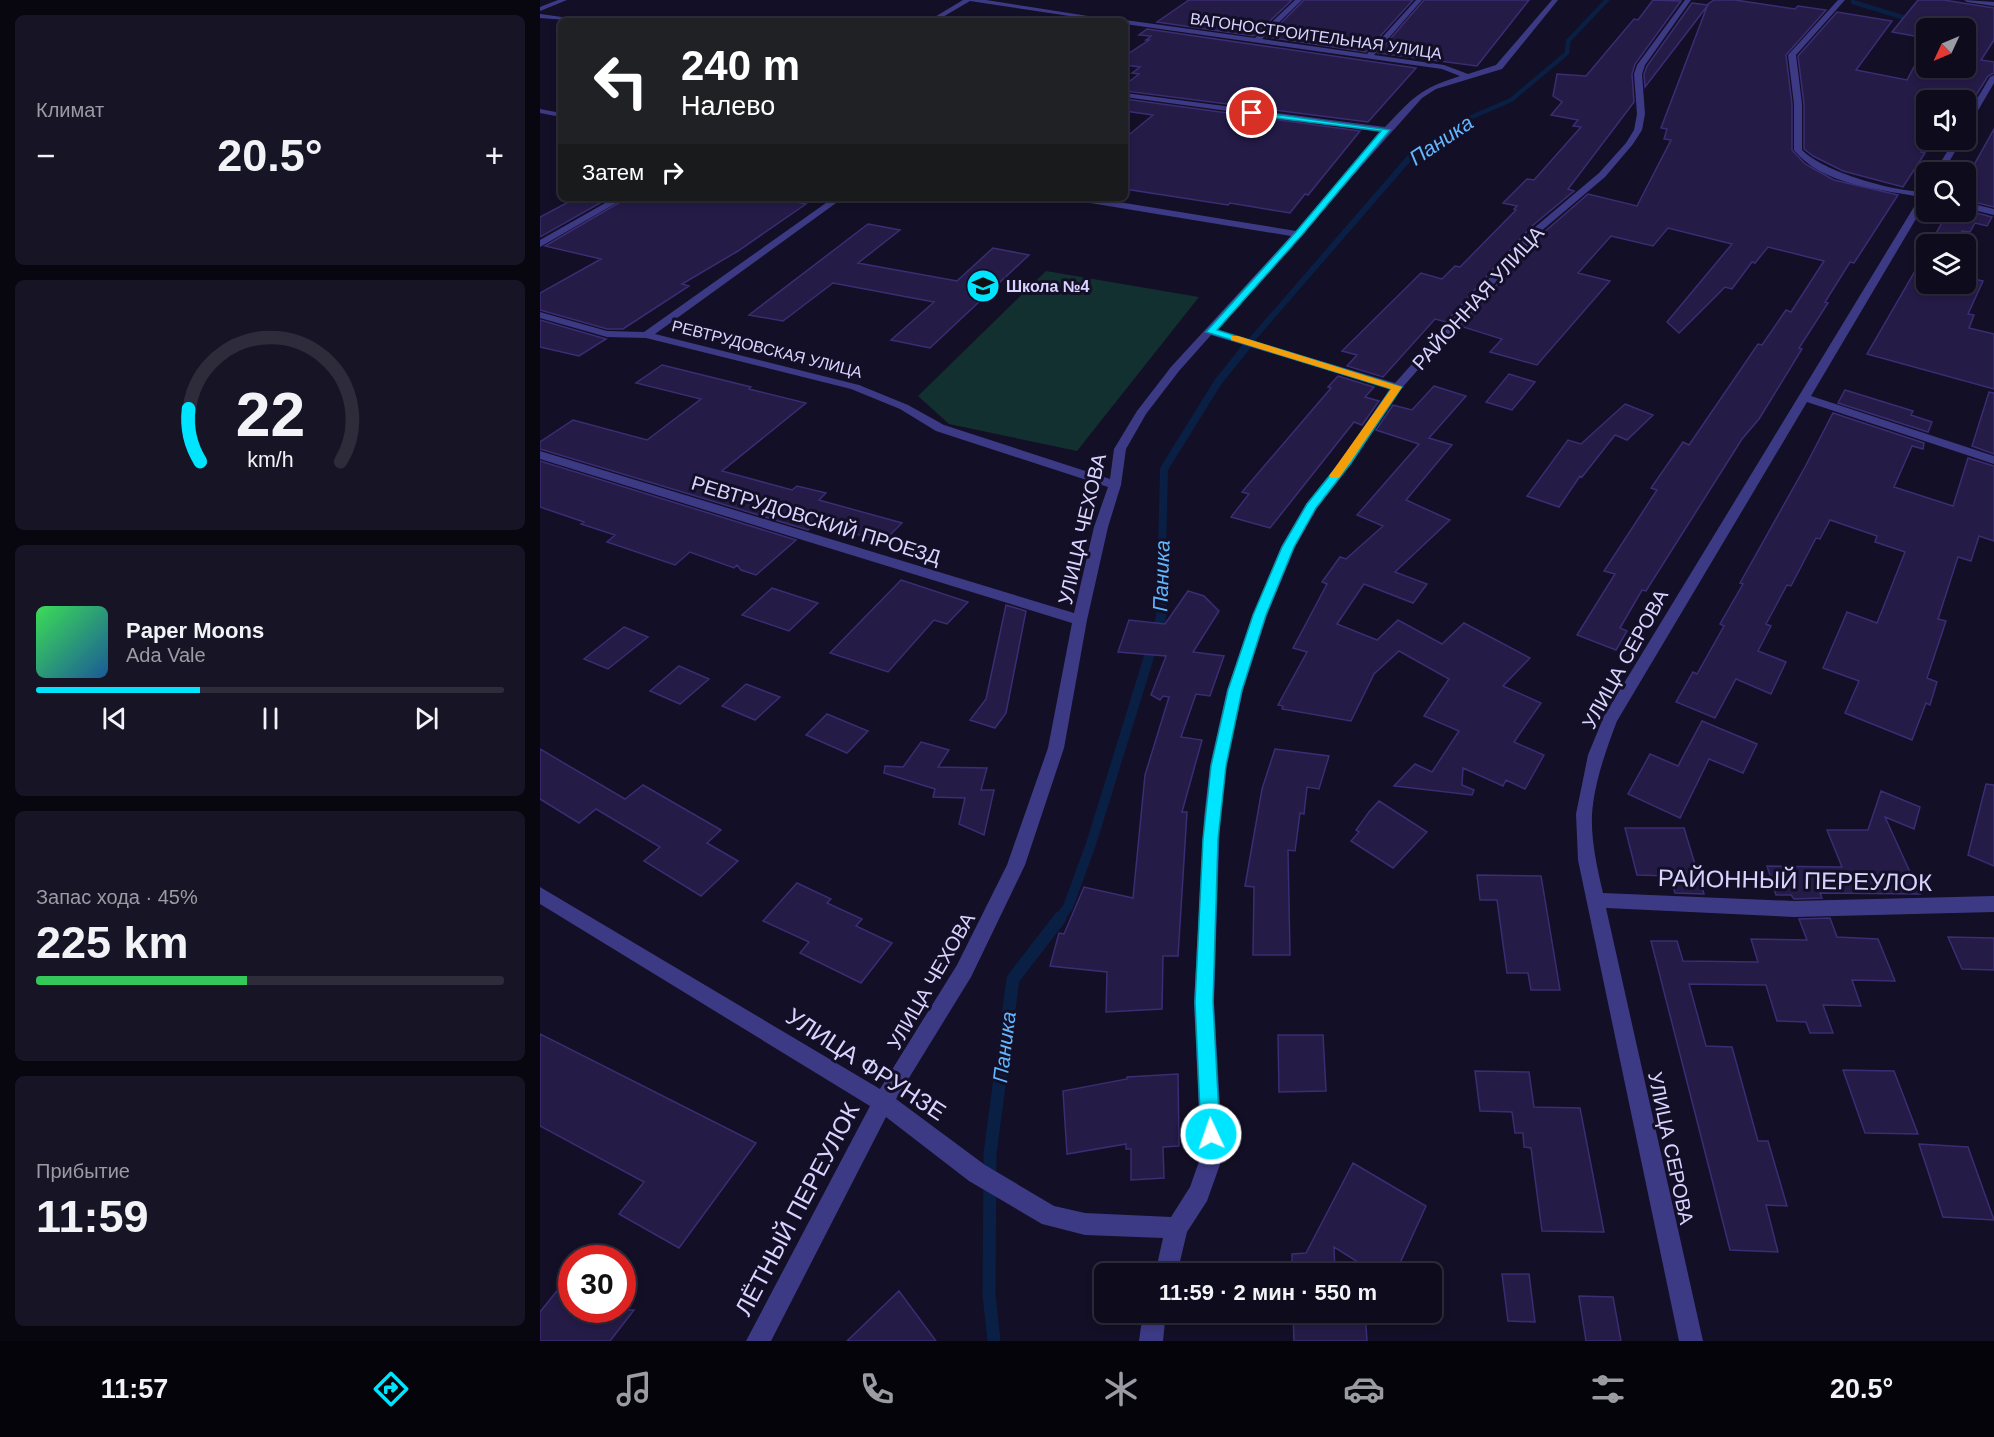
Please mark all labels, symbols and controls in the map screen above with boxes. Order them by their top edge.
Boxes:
street label: ВАГОНОСТРОИТЕЛЬНАЯ УЛИЦА [1189,10,1443,62]
north arrow [1916,18,1976,78]
map controls [1916,18,1976,294]
icon: left [582,42,660,120]
text: 240 m [681,42,800,89]
pin [1226,87,1277,138]
button: sound [1916,90,1976,150]
text: Налево [681,91,775,121]
icon: arrive [1235,96,1268,129]
text: Климат [36,99,104,121]
water label: Паника [1405,110,1477,170]
text: 20.5° [217,130,323,181]
text: − [36,137,55,174]
text: + [485,137,504,174]
icon: right [656,156,689,189]
text: Затем [582,160,644,185]
button: search [1916,162,1976,222]
street label: РАЙОННАЯ УЛИЦА [1407,221,1549,374]
button: layers [1916,234,1976,294]
school or university icon: Школа №4 [965,268,1001,304]
place label: Школа №4 [1006,278,1090,295]
street label: РЕВТРУДОВСКАЯ УЛИЦА [670,317,864,381]
text: 22 [235,380,305,449]
text: km/h [247,449,293,473]
street label: УЛИЦА ЧЕХОВА [1054,451,1110,607]
street label: РЕВТРУДОВСКИЙ ПРОЕЗД [689,471,944,569]
water label: Паника [1148,540,1174,612]
street label: УЛИЦА СЕРОВА [1578,585,1673,732]
text: Paper Moons [126,618,264,643]
text: Ada Vale [126,644,206,666]
icon: previous [98,702,131,735]
icon: pause [254,702,287,735]
icon: next [410,702,443,735]
street label: РАЙОННЫЙ ПЕРЕУЛОК [1658,864,1932,896]
text: Запас хода · 45% [36,886,198,908]
street label: УЛИЦА ЧЕХОВА [883,908,979,1053]
text: 225 km [36,917,189,968]
street label: УЛИЦА ФРУНЗЕ [781,1002,951,1126]
water label: Паника [988,1010,1020,1084]
street label: УЛИЦА СЕРОВА [1644,1070,1698,1227]
street label: ЛЁТНЫЙ ПЕРЕУЛОК [729,1098,865,1320]
position arrow [1179,1102,1243,1166]
text: Прибытие [36,1160,130,1182]
text: 11:59 [36,1191,149,1242]
speed limit sign: 30 [558,1245,636,1323]
text: 11:59 · 2 мин · 550 m [1159,1280,1377,1305]
icon: directions [370,1368,412,1410]
icon: music [613,1368,655,1410]
icon: phone [856,1368,898,1410]
icon: climate [1100,1368,1142,1410]
icon: car [1343,1368,1385,1410]
icon: filters [1587,1368,1629,1410]
text: 11:57 [101,1374,168,1404]
text: 20.5° [1830,1374,1893,1404]

